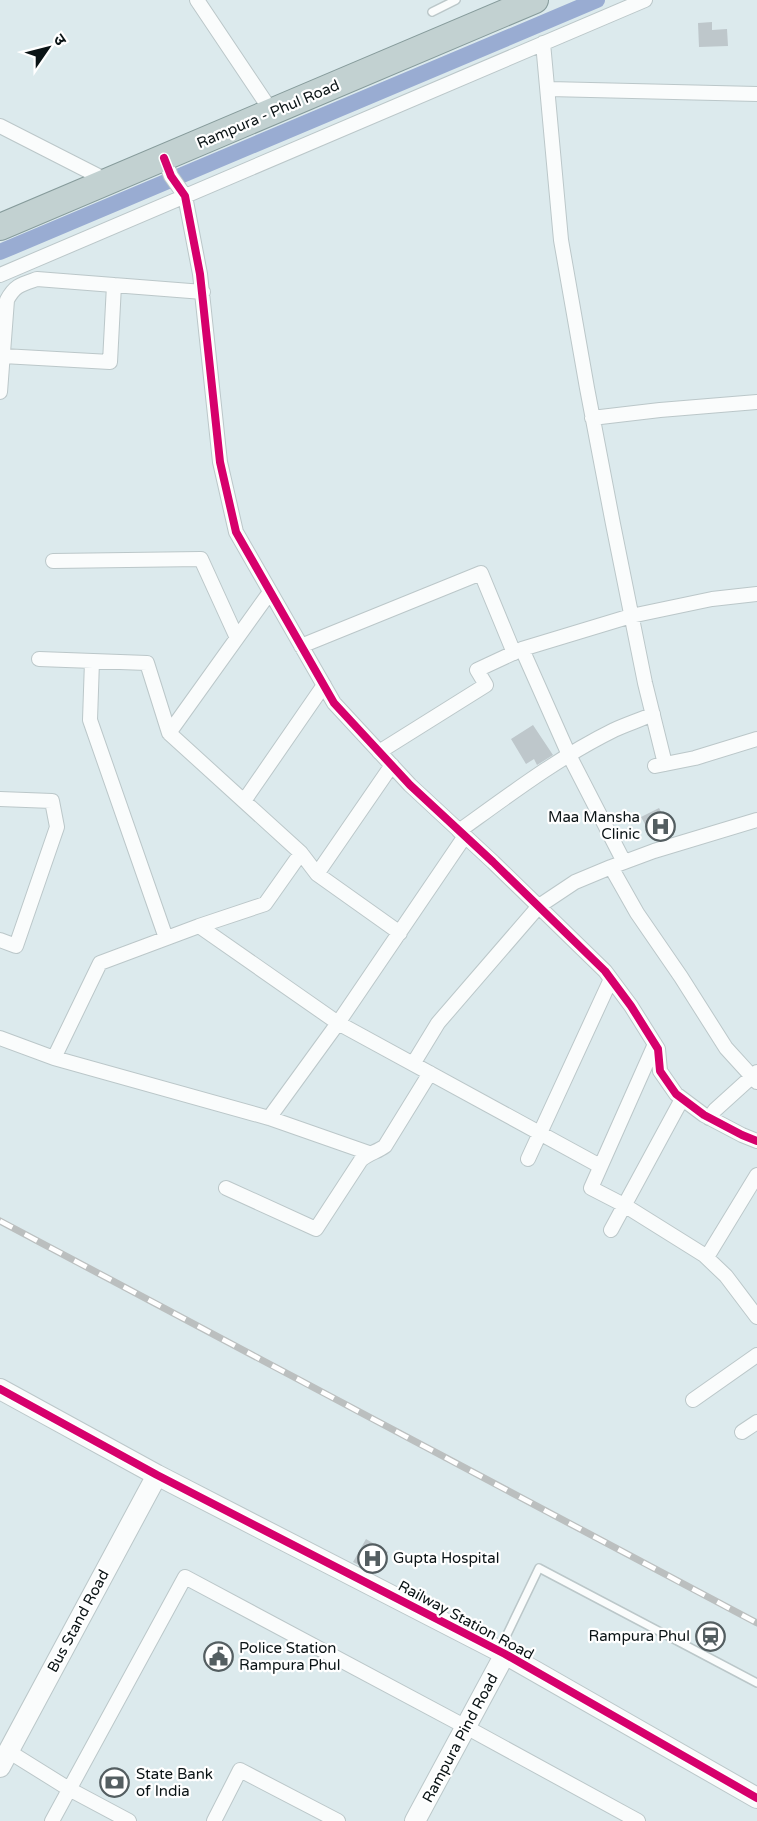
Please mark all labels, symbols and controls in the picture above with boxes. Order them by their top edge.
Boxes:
north arrow [18,18,78,78]
text: उ [49,30,71,50]
street label: Rampura - Phul Road [194,76,342,152]
place label: Maa Mansha Clinic [548,808,640,843]
hospital icon: Maa Mansha Clinic [645,810,677,842]
hospital icon: Gupta Hospital [356,1542,388,1574]
place label: Gupta Hospital [393,1549,500,1567]
street label: Bus Stand Road [43,1567,113,1675]
street label: Railway Station Road [395,1577,537,1663]
station icon: Rampura Phul [695,1620,727,1652]
place label: Rampura Phul [589,1627,690,1645]
place label: Police Station Rampura Phul [239,1639,341,1674]
public building icon: Police Station Rampura Phul [202,1641,234,1673]
street label: Rampura Pind Road [418,1670,502,1806]
place label: State Bank of India [136,1765,213,1800]
bank icon: State Bank of India [99,1767,131,1799]

